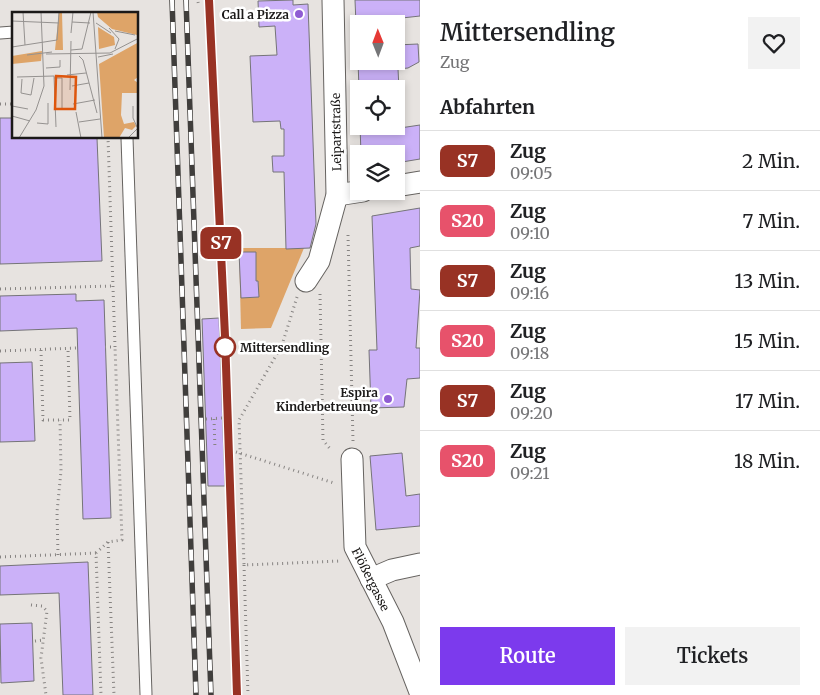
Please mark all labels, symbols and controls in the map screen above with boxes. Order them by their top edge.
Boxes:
place label: Call a Pizza [222,7,289,22]
marker: Call a Pizza [293,8,305,20]
inset map [12,12,139,139]
north arrow [350,15,405,70]
map controls [350,15,405,200]
text: Mittersendling [440,17,615,48]
button: heart [748,17,800,69]
text: Zug [440,52,469,72]
button: locate [350,80,405,135]
street label: Leipartstraße [328,93,344,171]
text: Abfahrten [440,95,535,119]
text: Zug [510,139,546,163]
button: layers [350,145,405,200]
text: S7 [457,149,478,172]
text: 2 Min. [742,149,800,173]
text: 09:05 [510,163,553,183]
text: Zug [510,199,546,223]
text: S20 [451,209,484,232]
text: 7 Min. [743,209,800,233]
text: 09:10 [510,223,550,243]
line badge: S7 [198,227,244,259]
text: S7 [210,231,232,254]
text: Zug [510,259,546,283]
text: S7 [457,269,478,292]
text: 13 Min. [734,269,800,293]
text: 09:16 [510,283,549,303]
text: Zug [510,319,546,343]
text: S20 [451,329,484,352]
text: 15 Min. [734,329,800,353]
marker: Mittersendling [214,336,236,358]
place label: Mittersendling [240,340,330,355]
text: 09:18 [510,343,549,363]
text: Zug [510,379,546,403]
place label: Espira Kinderbetreuung [276,385,378,414]
text: S7 [457,389,478,412]
text: 17 Min. [735,389,800,413]
marker: Espira Kinderbetreuung [382,393,394,405]
text: 09:20 [510,403,553,423]
text: Zug [510,439,546,463]
text: S20 [451,449,484,472]
text: 18 Min. [734,449,800,473]
text: 09:21 [510,463,550,483]
street label: Flößergasse [349,545,394,613]
button: Route [440,627,615,685]
button: Tickets [625,627,800,685]

